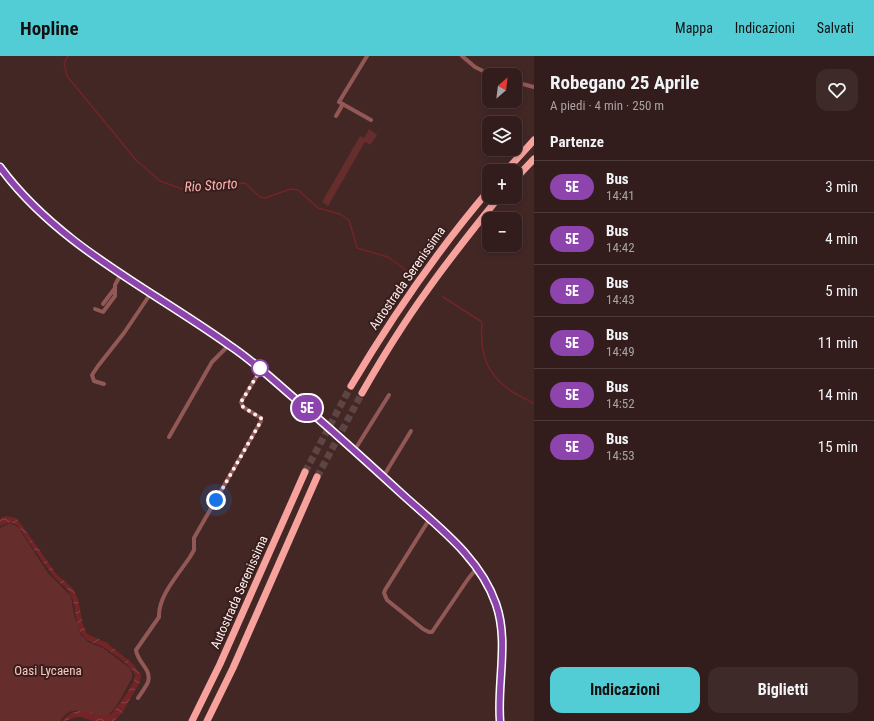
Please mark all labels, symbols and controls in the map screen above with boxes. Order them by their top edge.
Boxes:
text: Hopline [20,17,79,40]
text: Mappa [675,20,713,36]
text: Indicazioni [735,20,795,36]
text: Salvati [817,20,854,36]
north arrow [482,68,522,108]
map controls [482,68,522,252]
button: heart [816,69,858,111]
text: Robegano 25 Aprile [550,71,699,94]
text: A piedi · 4 min · 250 m [550,98,664,113]
button: layers [482,116,522,156]
text: Partenze [550,133,604,151]
button: + [482,164,522,204]
text: Bus [606,170,629,188]
water label: Rio Storto [184,175,238,195]
text: 3 min [825,178,858,196]
text: 5E [565,179,579,195]
text: 14:41 [606,188,635,203]
button: − [482,212,522,252]
text: Bus [606,222,629,240]
street label: Autostrada Serenissima [366,224,448,332]
text: 4 min [825,230,858,248]
text: 5E [565,231,579,247]
text: 14:42 [606,240,635,255]
text: Bus [606,274,629,292]
text: 5 min [825,282,858,300]
text: 5E [565,283,579,299]
text: 14:43 [606,292,635,307]
text: Bus [606,326,629,344]
text: 11 min [818,334,858,352]
text: 5E [565,335,579,351]
text: 14:49 [606,344,635,359]
unlabelled marker [251,359,269,377]
text: Bus [606,378,629,396]
text: 14 min [818,386,858,404]
text: 5E [565,387,579,403]
line badge: 5E [289,395,325,421]
text: 14:52 [606,396,635,411]
text: 5E [300,400,314,416]
text: Bus [606,430,629,448]
text: 15 min [818,438,858,456]
text: 5E [565,439,579,455]
text: 14:53 [606,448,635,463]
your location [206,490,226,510]
street label: Autostrada Serenissima [207,533,271,651]
park label: Oasi Lycaena [14,663,82,678]
button: Indicazioni [550,667,700,713]
button: Biglietti [708,667,858,713]

